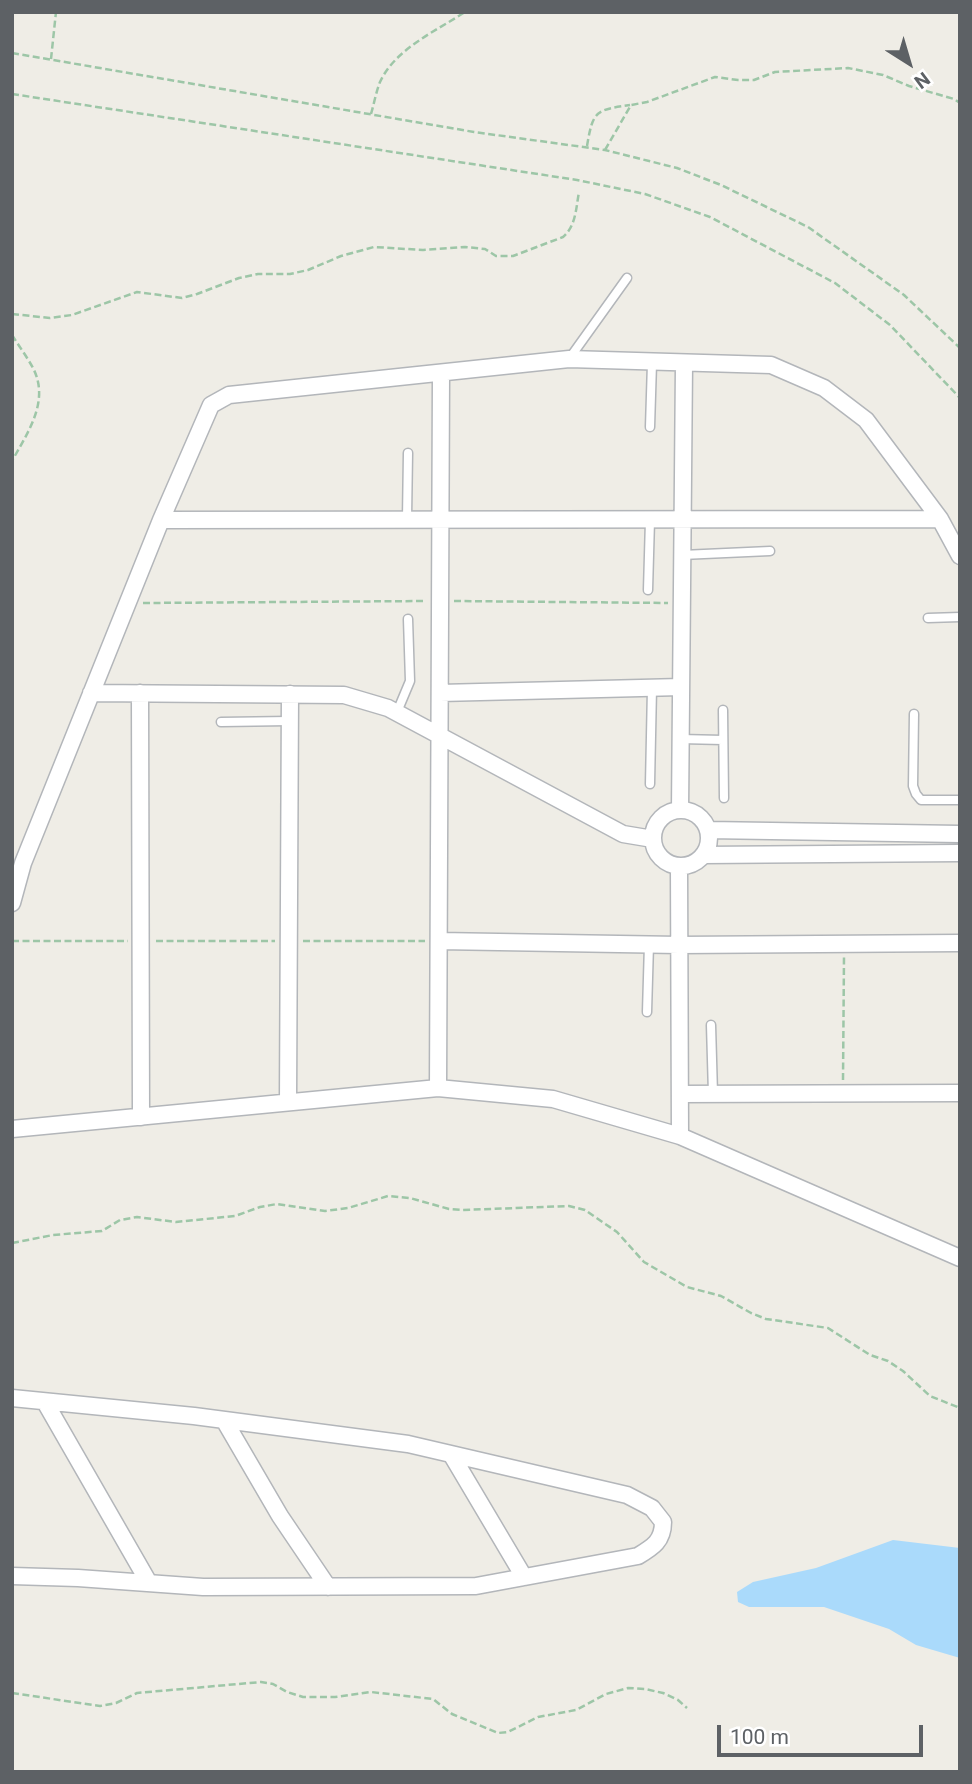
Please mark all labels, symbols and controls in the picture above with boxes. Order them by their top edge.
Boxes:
north arrow [874,28,944,98]
text: N [910,67,934,93]
scale bar [720,1710,926,1754]
text: 100 m [730,1725,789,1749]

